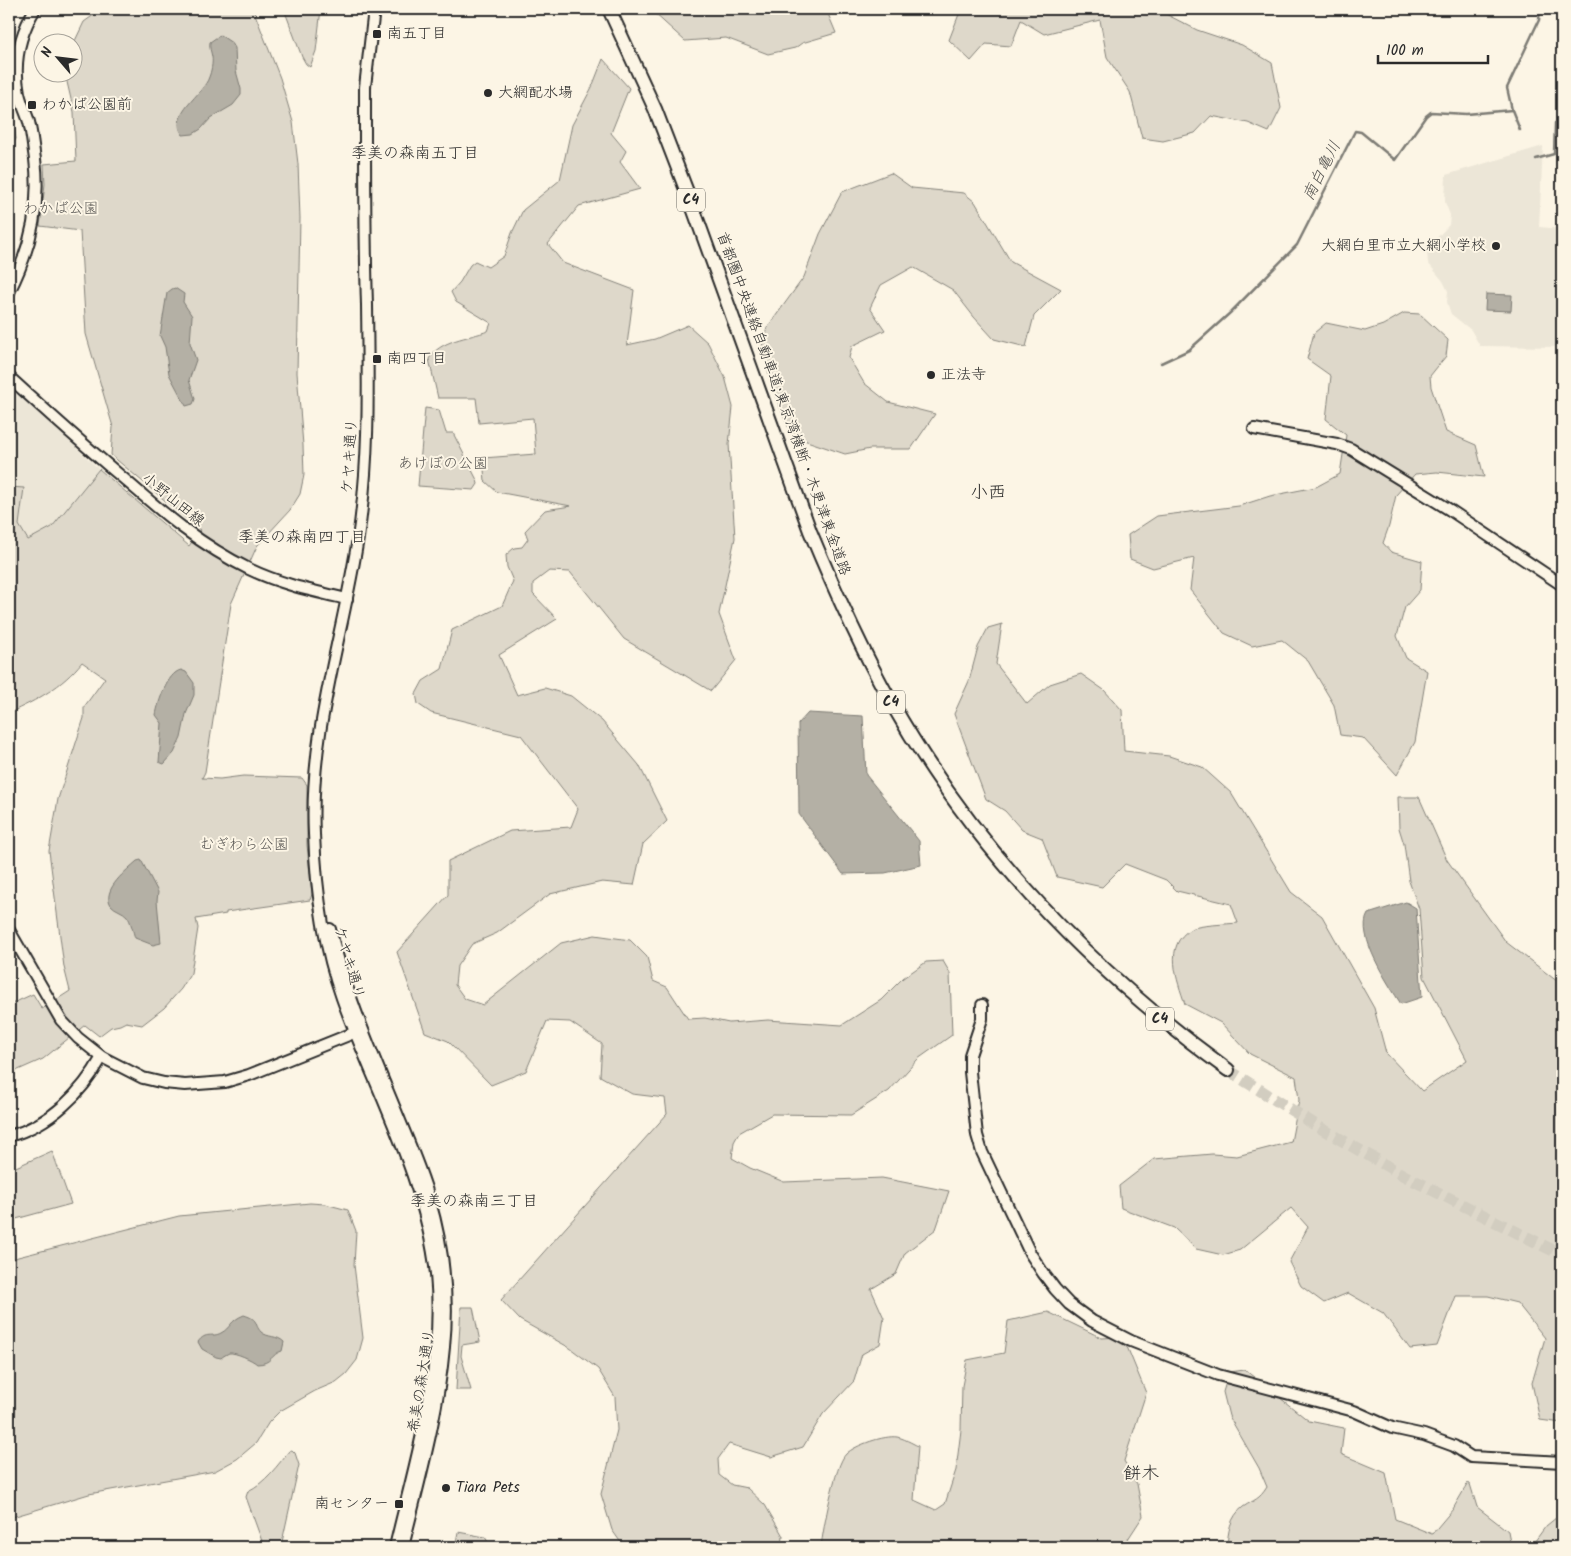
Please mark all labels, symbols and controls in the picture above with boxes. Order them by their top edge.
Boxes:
place label: 南五丁目 [387,22,447,46]
marker: 南五丁目 [371,28,383,40]
north arrow [32,32,82,82]
scale bar [1378,32,1488,64]
text: 100 m [1386,39,1424,63]
text: N [36,43,59,61]
place label: 大網配水場 [498,81,573,105]
marker: 大網配水場 [482,87,494,99]
place label: わかば公園前 [42,93,132,117]
marker: わかば公園前 [26,99,38,111]
water label: 南白亀川 [1296,137,1348,205]
district label: 季美の森南五丁目 [351,141,479,166]
road number: C4 [677,188,705,212]
park label: わかば公園 [23,197,99,221]
street label: 首都圏中央連絡自動車道;東京湾横断・木更津東金道路 [709,229,857,579]
place label: 大網白里市立大網小学校 [1321,234,1486,258]
marker: 大網白里市立大網小学校 [1490,240,1502,252]
place label: 南四丁目 [387,347,447,371]
marker: 南四丁目 [371,353,383,365]
place label: 正法寺 [941,363,986,387]
marker: 正法寺 [925,369,937,381]
street label: ケヤキ通り [335,418,365,494]
park label: あけぼの公園 [398,452,488,476]
street label: 小野山田線 [136,467,210,533]
district label: 小西 [970,479,1006,508]
district label: 季美の森南四丁目 [238,525,366,550]
road number: C4 [877,690,905,714]
park label: むぎわら公園 [199,833,289,857]
street label: ケヤキ通り [327,924,371,1002]
road number: C4 [1146,1008,1174,1030]
district label: 季美の森南三丁目 [410,1189,538,1214]
street label: 希美の森大通り [402,1327,442,1435]
district label: 餅木 [1123,1460,1159,1489]
place label: Tiara Pets [456,1476,520,1500]
marker: Tiara Pets [440,1482,452,1494]
place label: 南センター [315,1492,389,1516]
marker: 南センター [393,1498,405,1510]

